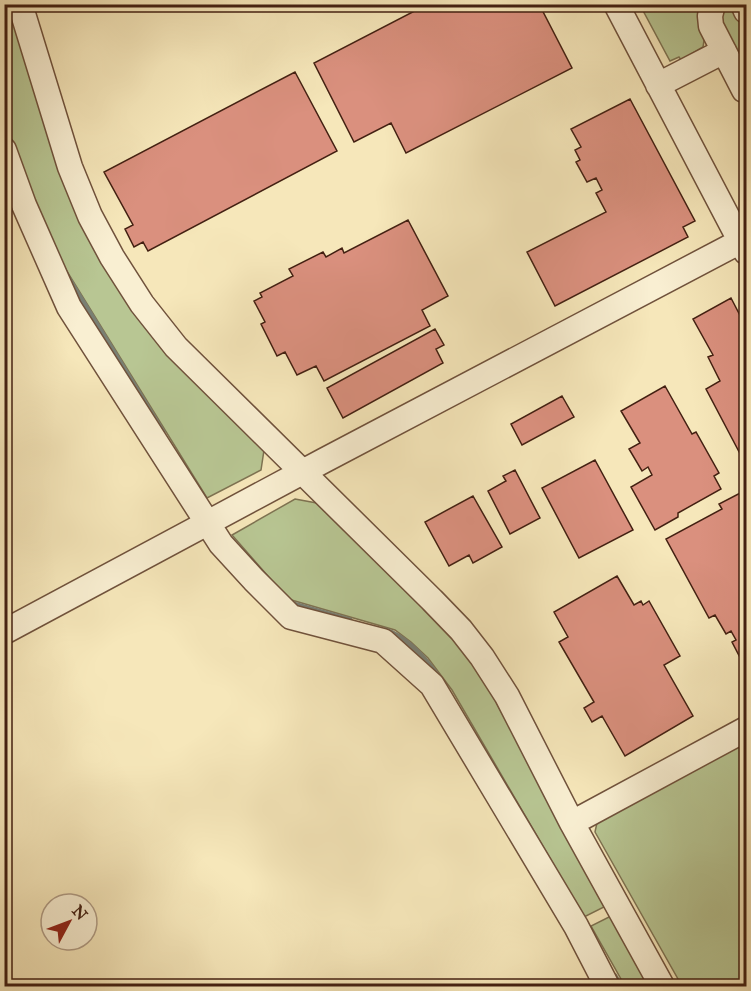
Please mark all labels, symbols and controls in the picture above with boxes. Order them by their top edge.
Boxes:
north arrow [39,892,99,952]
text: N [68,901,92,924]

